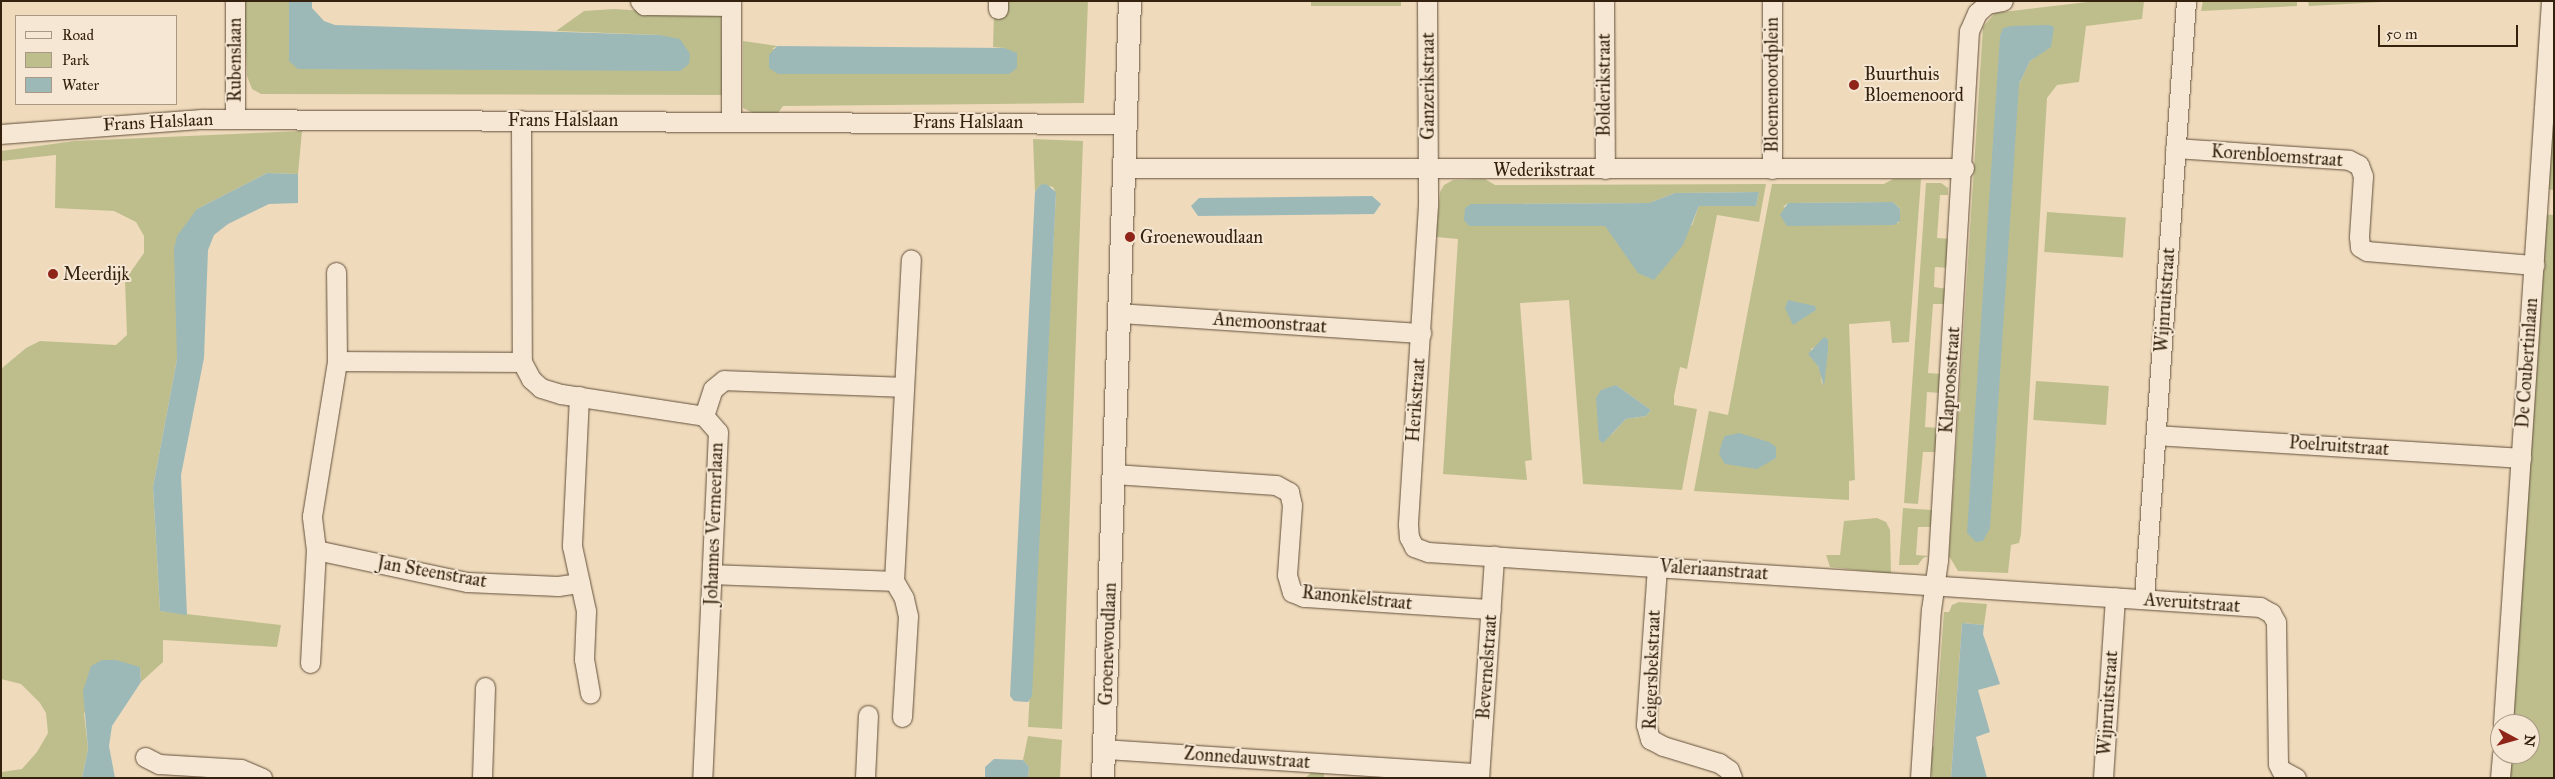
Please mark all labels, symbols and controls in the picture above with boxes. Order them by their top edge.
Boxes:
legend [15,15,178,105]
scale bar [2380,15,2520,47]
street label: Bloemenoordplein [1761,17,1783,153]
street label: Rubenslaan [224,18,246,102]
text: 50 m [2386,25,2418,43]
text: Road [62,26,94,44]
street label: Ganzerikstraat [1417,32,1439,140]
street label: Bolderikstraat [1593,33,1615,137]
text: Park [62,51,89,69]
place label: Buurthuis Bloemenoord [1864,64,1964,106]
text: Water [62,76,99,94]
marker: Buurthuis Bloemenoord [1848,79,1860,91]
street label: Frans Halslaan [102,108,214,136]
street label: Frans Halslaan [508,109,618,131]
street label: Frans Halslaan [913,111,1023,133]
street label: Korenbloemstraat [2210,141,2344,171]
street label: Wederikstraat [1493,159,1595,181]
place label: Groenewoudlaan [1140,226,1263,248]
marker: Groenewoudlaan [1124,231,1136,243]
street label: Wijnruitstraat [2151,247,2179,353]
place label: Meerdijk [63,263,130,285]
marker: Meerdijk [47,268,59,280]
street label: De Coubertinlaan [2512,297,2542,429]
street label: Anemoonstraat [1212,308,1328,338]
street label: Klaproosstraat [1935,326,1965,434]
street label: Herikstraat [1402,357,1430,443]
street label: Poelruitstraat [2288,432,2390,460]
street label: Johannes Vermeerlaan [700,442,728,606]
street label: Jan Steenstraat [376,552,488,592]
street label: Valeriaanstraat [1659,555,1769,585]
street label: Ranonkelstraat [1301,581,1413,615]
street label: Groenewoudlaan [1095,582,1121,706]
street label: Averuitstraat [2143,589,2241,617]
street label: Reigersbekstraat [1639,610,1665,730]
street label: Bevernelstraat [1473,614,1501,720]
street label: Wijnruitstraat [2094,650,2122,756]
north arrow [2490,714,2540,764]
text: N [2520,734,2538,747]
street label: Zonnedauwstraat [1183,743,1311,773]

